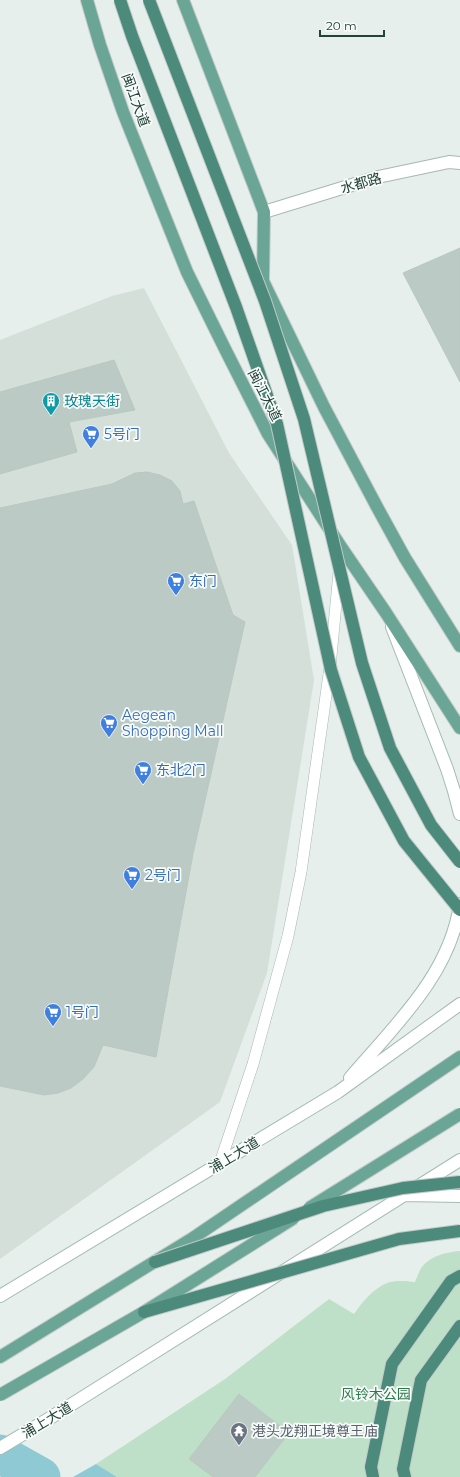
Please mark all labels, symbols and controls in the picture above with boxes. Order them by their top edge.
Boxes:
scale bar [320,12,384,38]
text: 20 m [326,18,357,33]
street label: 闽江大道 [118,71,154,129]
street label: 水都路 [338,169,384,197]
street label: 闽江大道 [244,366,286,424]
building icon: 玫瑰天街 [41,391,61,416]
place label: 玫瑰天街 [64,392,120,410]
supermarket icon: 5号门 [81,424,101,449]
place label: 5号门 [104,425,140,443]
supermarket icon: 东门 [166,571,186,596]
place label: 东门 [189,572,217,590]
place label: Aegean Shopping Mall [122,706,224,740]
supermarket icon: Aegean Shopping Mall [99,713,119,738]
supermarket icon: 东北2门 [133,760,153,785]
place label: 东北2门 [156,761,206,779]
supermarket icon: 2号门 [122,865,142,890]
place label: 2号门 [145,866,181,884]
supermarket icon: 1号门 [43,1002,63,1027]
place label: 1号门 [66,1003,99,1021]
street label: 浦上大道 [205,1133,263,1177]
park label: 风铃木公园 [341,1385,411,1403]
street label: 浦上大道 [18,1398,76,1442]
temple icon: 港头龙翔正境尊王庙 [229,1421,249,1446]
place label: 港头龙翔正境尊王庙 [252,1422,378,1440]

